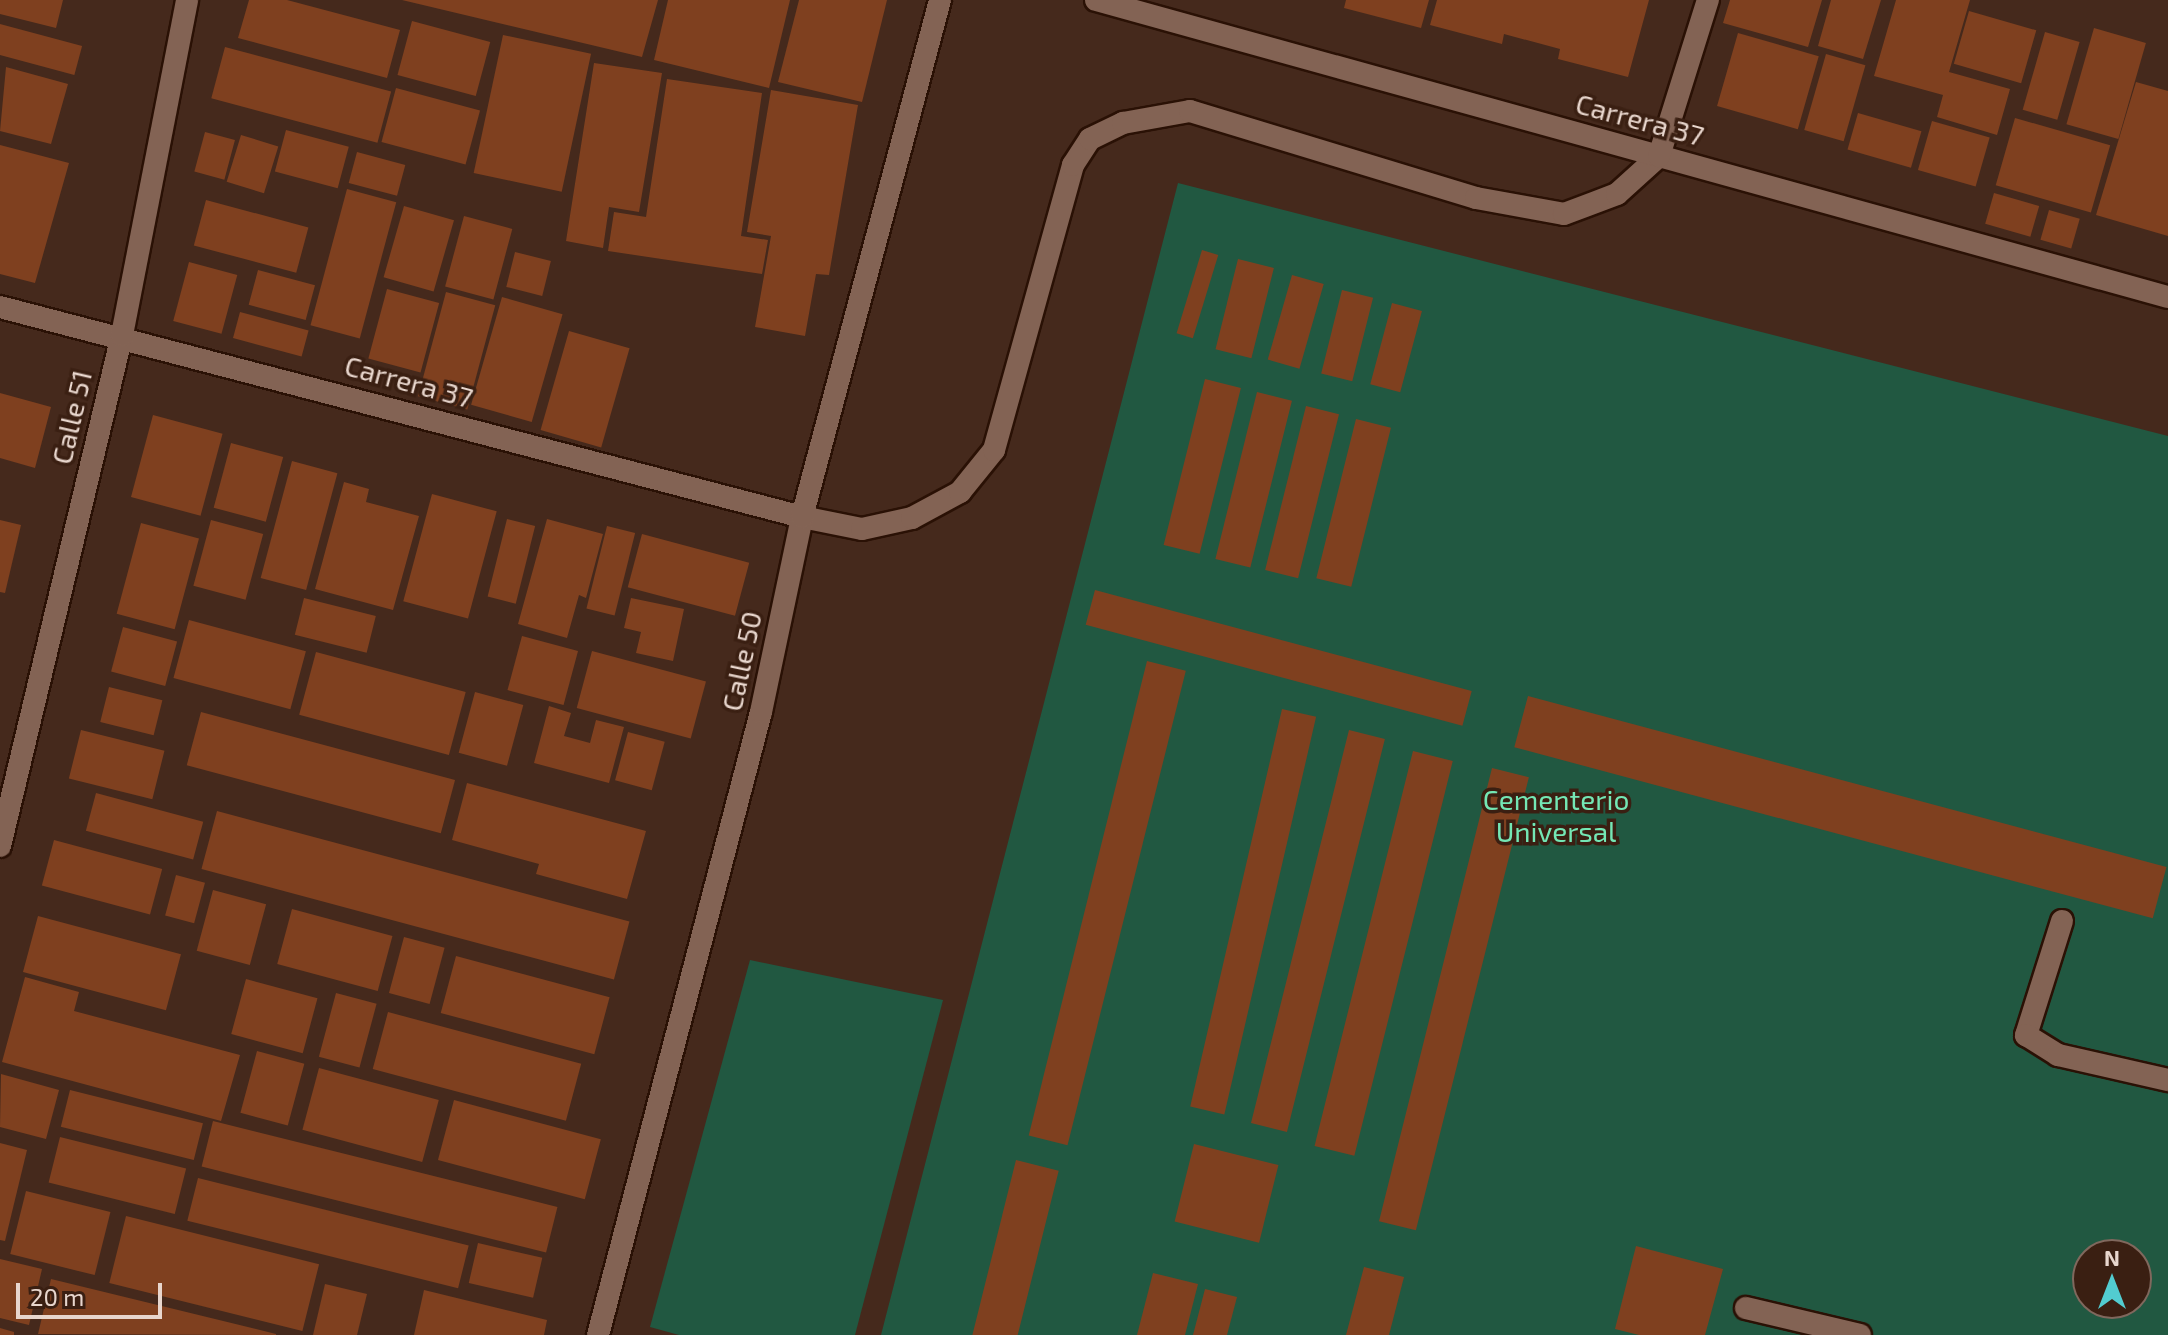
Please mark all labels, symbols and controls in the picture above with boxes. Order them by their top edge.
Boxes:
street label: Carrera 37 [1572,86,1708,152]
street label: Carrera 37 [341,348,477,414]
street label: Calle 51 [44,367,98,467]
street label: Calle 50 [714,608,768,714]
park label: Cementerio Universal [1483,782,1629,848]
north arrow [2072,1239,2152,1319]
text: N [2104,1244,2120,1270]
scale bar [20,1267,166,1317]
text: 20 m [30,1282,84,1311]

